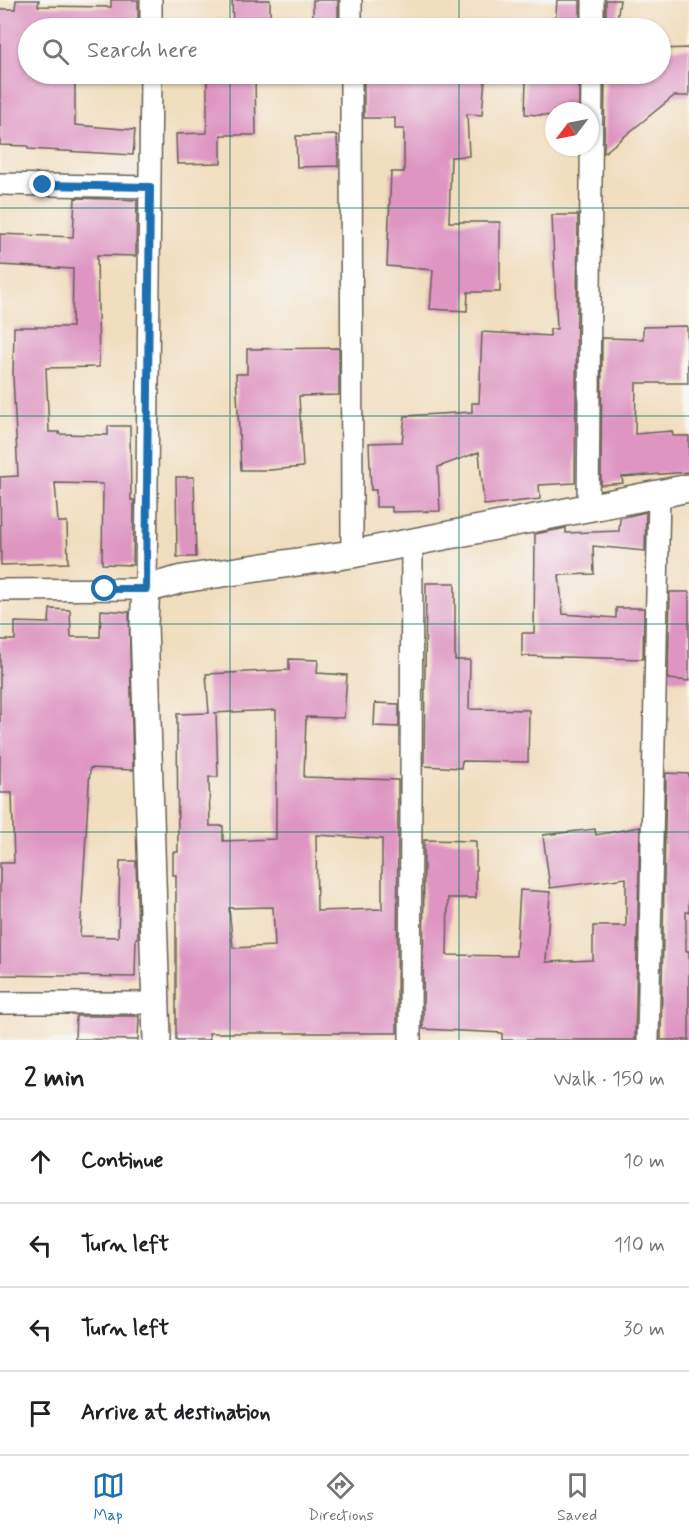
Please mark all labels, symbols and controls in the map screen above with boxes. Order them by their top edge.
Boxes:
search box [18,18,671,84]
icon: search [39,35,72,68]
text: Search here [87,37,198,65]
north arrow [545,102,599,156]
route end [29,171,55,197]
route start [91,575,117,601]
text: 2 min [24,1062,85,1096]
text: Walk · 150 m [553,1066,665,1093]
icon: ahead [24,1145,57,1178]
text: Continue [81,1147,163,1175]
text: 10 m [623,1148,665,1175]
icon: left [24,1229,57,1262]
text: Turn left [81,1231,169,1259]
text: 110 m [614,1232,665,1259]
icon: left [24,1313,57,1346]
text: Turn left [81,1315,169,1343]
text: 30 m [623,1316,665,1343]
icon: arrive [24,1397,57,1430]
text: Arrive at destination [81,1399,271,1427]
tab: Map [92,1469,125,1526]
tab: Directions [308,1469,374,1526]
tab: Saved [557,1469,597,1526]

